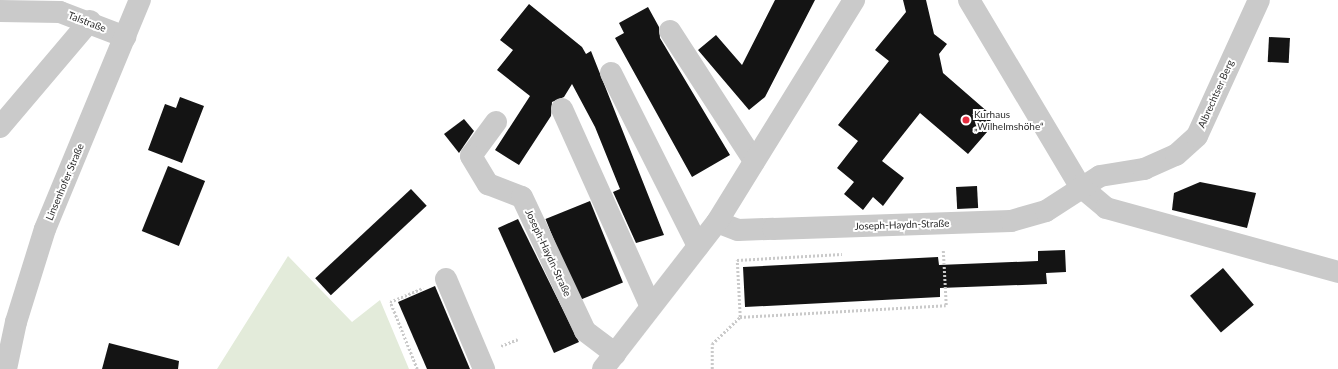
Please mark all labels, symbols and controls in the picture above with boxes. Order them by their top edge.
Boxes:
street label: Talstraße [66,9,108,35]
street label: Albrechtser Berg [1196,58,1236,130]
place label: Kurhaus „Wilhelmshöhe“ [974,108,1044,132]
marker: Kurhaus „Wilhelmshöhe“ [961,115,971,125]
street label: Linsenhofer Straße [43,142,87,222]
street label: Joseph-Haydn-Straße [523,207,573,299]
street label: Joseph-Haydn-Straße [854,217,950,233]

